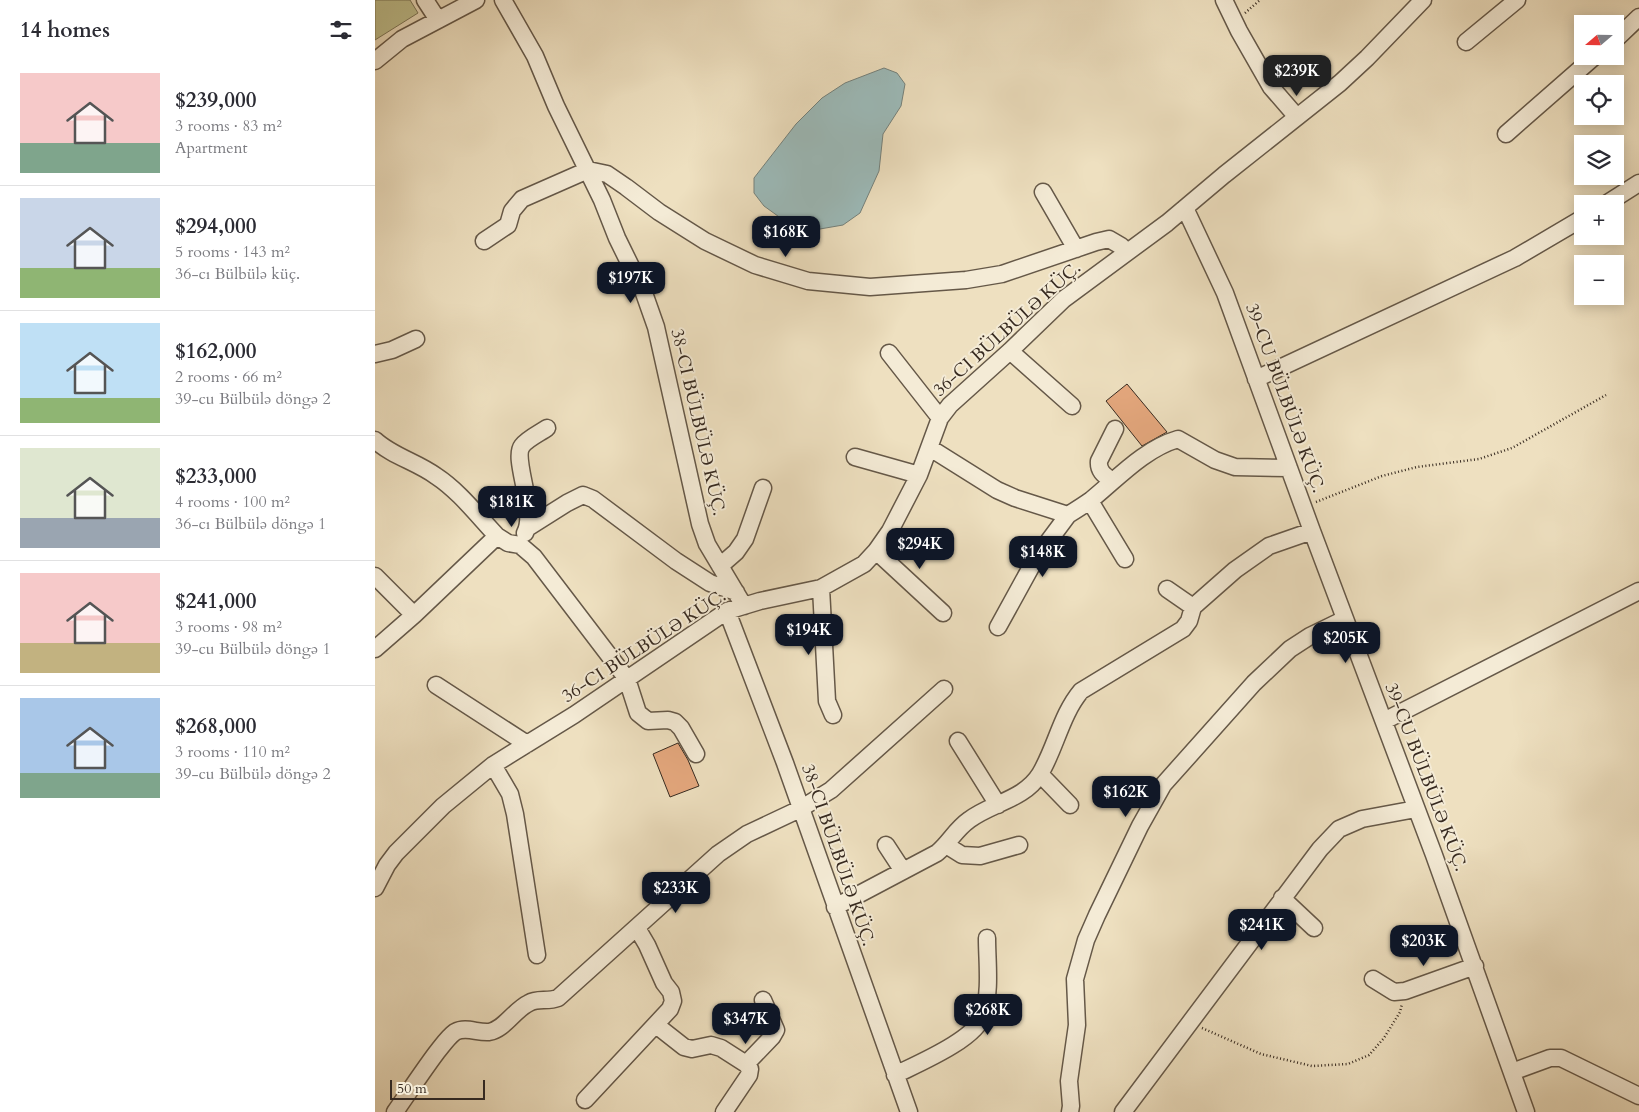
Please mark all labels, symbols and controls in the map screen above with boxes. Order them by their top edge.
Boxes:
north arrow [1574,15,1624,65]
map controls [1574,15,1624,305]
text: 14 homes [20,16,110,45]
icon: filters [327,16,355,44]
pin: $239K [1262,54,1332,97]
text: $239K [1274,60,1320,82]
button: locate [1574,75,1624,125]
text: $239,000 [175,86,256,115]
icon: home [60,93,120,153]
text: 3 rooms · 83 m² [175,115,282,137]
button: layers [1574,135,1624,185]
text: Apartment [175,137,248,159]
button: + [1574,195,1624,245]
text: $294,000 [175,212,256,241]
pin: $168K [751,216,821,258]
icon: home [60,218,120,278]
text: $168K [763,221,809,243]
text: 5 rooms · 143 m² [175,241,290,263]
button: − [1574,255,1624,305]
street label: 36-CI BÜLBÜLƏ KÜÇ. [928,256,1086,402]
pin: $197K [596,262,666,304]
text: 36-cı Bülbülə küç. [175,263,300,285]
text: $197K [608,267,654,289]
street label: 39-CU BÜLBÜLƏ KÜÇ. [1239,300,1331,496]
street label: 38-CI BÜLBÜLƏ KÜÇ. [664,326,732,518]
text: $162,000 [175,337,256,366]
icon: home [60,343,120,403]
text: 2 rooms · 66 m² [175,366,282,388]
text: 39-cu Bülbülə döngə 2 [175,388,331,410]
text: $233,000 [175,462,256,491]
icon: home [60,468,120,528]
pin: $181K [477,486,547,528]
text: 4 rooms · 100 m² [175,491,290,513]
text: $181K [489,491,535,513]
text: 36-cı Bülbülə döngə 1 [175,513,326,535]
pin: $294K [885,528,955,570]
text: $294K [897,533,943,555]
pin: $148K [1008,536,1078,578]
text: $148K [1020,541,1066,563]
street label: 36-CI BÜLBÜLƏ KÜÇ. [557,583,731,709]
text: $241,000 [175,587,256,616]
icon: home [60,593,120,653]
pin: $194K [774,614,844,656]
text: 3 rooms · 98 m² [175,616,282,638]
text: $194K [786,619,832,641]
pin: $205K [1311,622,1381,664]
text: $205K [1323,627,1369,649]
text: 39-cu Bülbülə döngə 1 [175,638,331,660]
street label: 39-CU BÜLBÜLƏ KÜÇ. [1379,679,1473,875]
text: $268,000 [175,712,256,741]
icon: home [60,718,120,778]
text: 3 rooms · 110 m² [175,741,290,763]
street label: 38-CI BÜLBÜLƏ KÜÇ. [795,761,881,949]
text: 39-cu Bülbülə döngə 2 [175,763,331,785]
pin: $162K [1091,776,1161,818]
text: $162K [1103,781,1149,803]
pin: $233K [641,872,711,914]
text: $233K [653,877,699,899]
pin: $241K [1227,908,1297,951]
text: $241K [1239,914,1285,936]
pin: $203K [1389,924,1459,967]
text: $203K [1401,930,1447,952]
pin: $268K [953,994,1023,1036]
text: $268K [965,999,1011,1021]
pin: $347K [711,1002,781,1045]
text: $347K [723,1008,769,1030]
scale bar [390,1077,485,1100]
text: 50 m [397,1079,427,1098]

